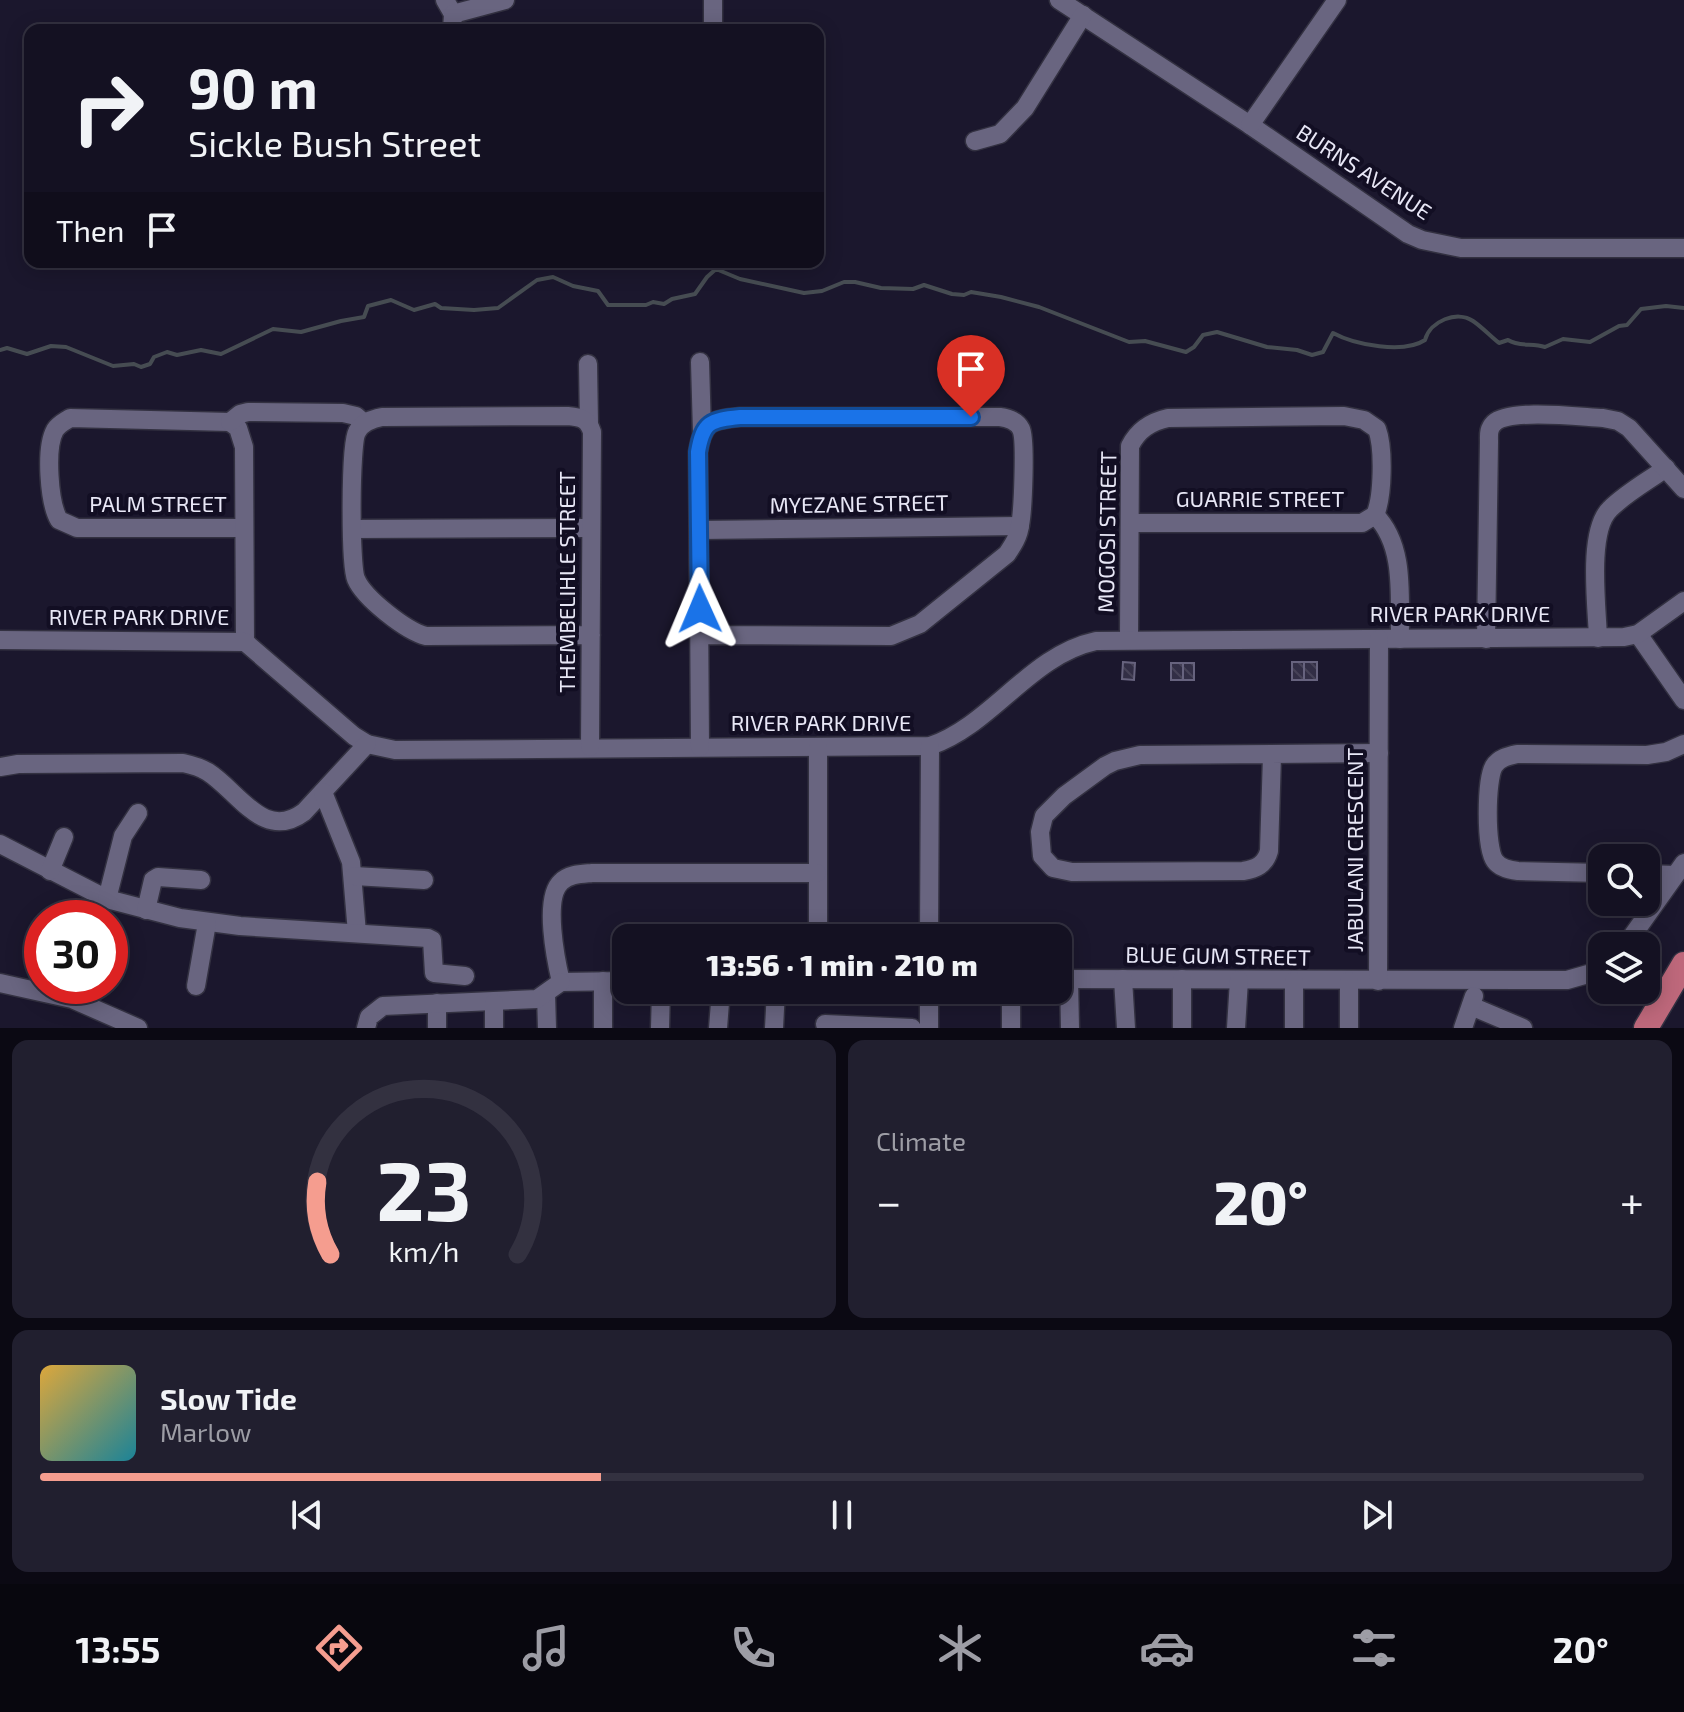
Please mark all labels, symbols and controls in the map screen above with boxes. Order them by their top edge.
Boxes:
text: 90 m [188,53,318,120]
icon: right [56,56,160,160]
street label: BURNS AVENUE [1292,118,1437,224]
text: Sickle Bush Street [188,121,481,164]
icon: arrive [140,208,184,252]
text: Then [56,212,124,248]
pin [937,335,1005,417]
icon: arrive [949,347,993,391]
street label: MOGOSI STREET [1092,451,1120,613]
street label: THEMBELIHLE STREET [553,471,579,693]
street label: GUARRIE STREET [1176,485,1344,511]
street label: MYEZANE STREET [769,488,949,518]
street label: PALM STREET [89,490,227,516]
position arrow [658,567,742,651]
street label: RIVER PARK DRIVE [1370,600,1550,626]
street label: RIVER PARK DRIVE [49,603,229,629]
street label: RIVER PARK DRIVE [731,709,911,735]
street label: JABULANI CRESCENT [1341,748,1367,952]
map controls [1588,844,1660,1004]
button: search [1588,844,1660,916]
speed limit sign: 30 [24,900,128,1004]
button: layers [1588,932,1660,1004]
street label: BLUE GUM STREET [1125,940,1311,970]
text: 13:56 · 1 min · 210 m [706,946,978,982]
text: Climate [876,1125,966,1156]
text: 23 [376,1138,472,1238]
text: 20° [1214,1165,1308,1237]
text: − [876,1174,902,1227]
text: + [1620,1174,1644,1227]
text: km/h [389,1233,459,1268]
text: Slow Tide [160,1380,297,1416]
text: Marlow [160,1416,251,1447]
icon: previous [285,1493,329,1537]
icon: pause [820,1493,864,1537]
icon: next [1355,1493,1399,1537]
icon: directions [311,1620,367,1676]
icon: music [518,1620,574,1676]
icon: phone [725,1620,781,1676]
icon: climate [932,1620,988,1676]
icon: car [1139,1620,1195,1676]
icon: filters [1346,1620,1402,1676]
text: 13:55 [75,1627,160,1670]
text: 20° [1553,1627,1609,1670]

